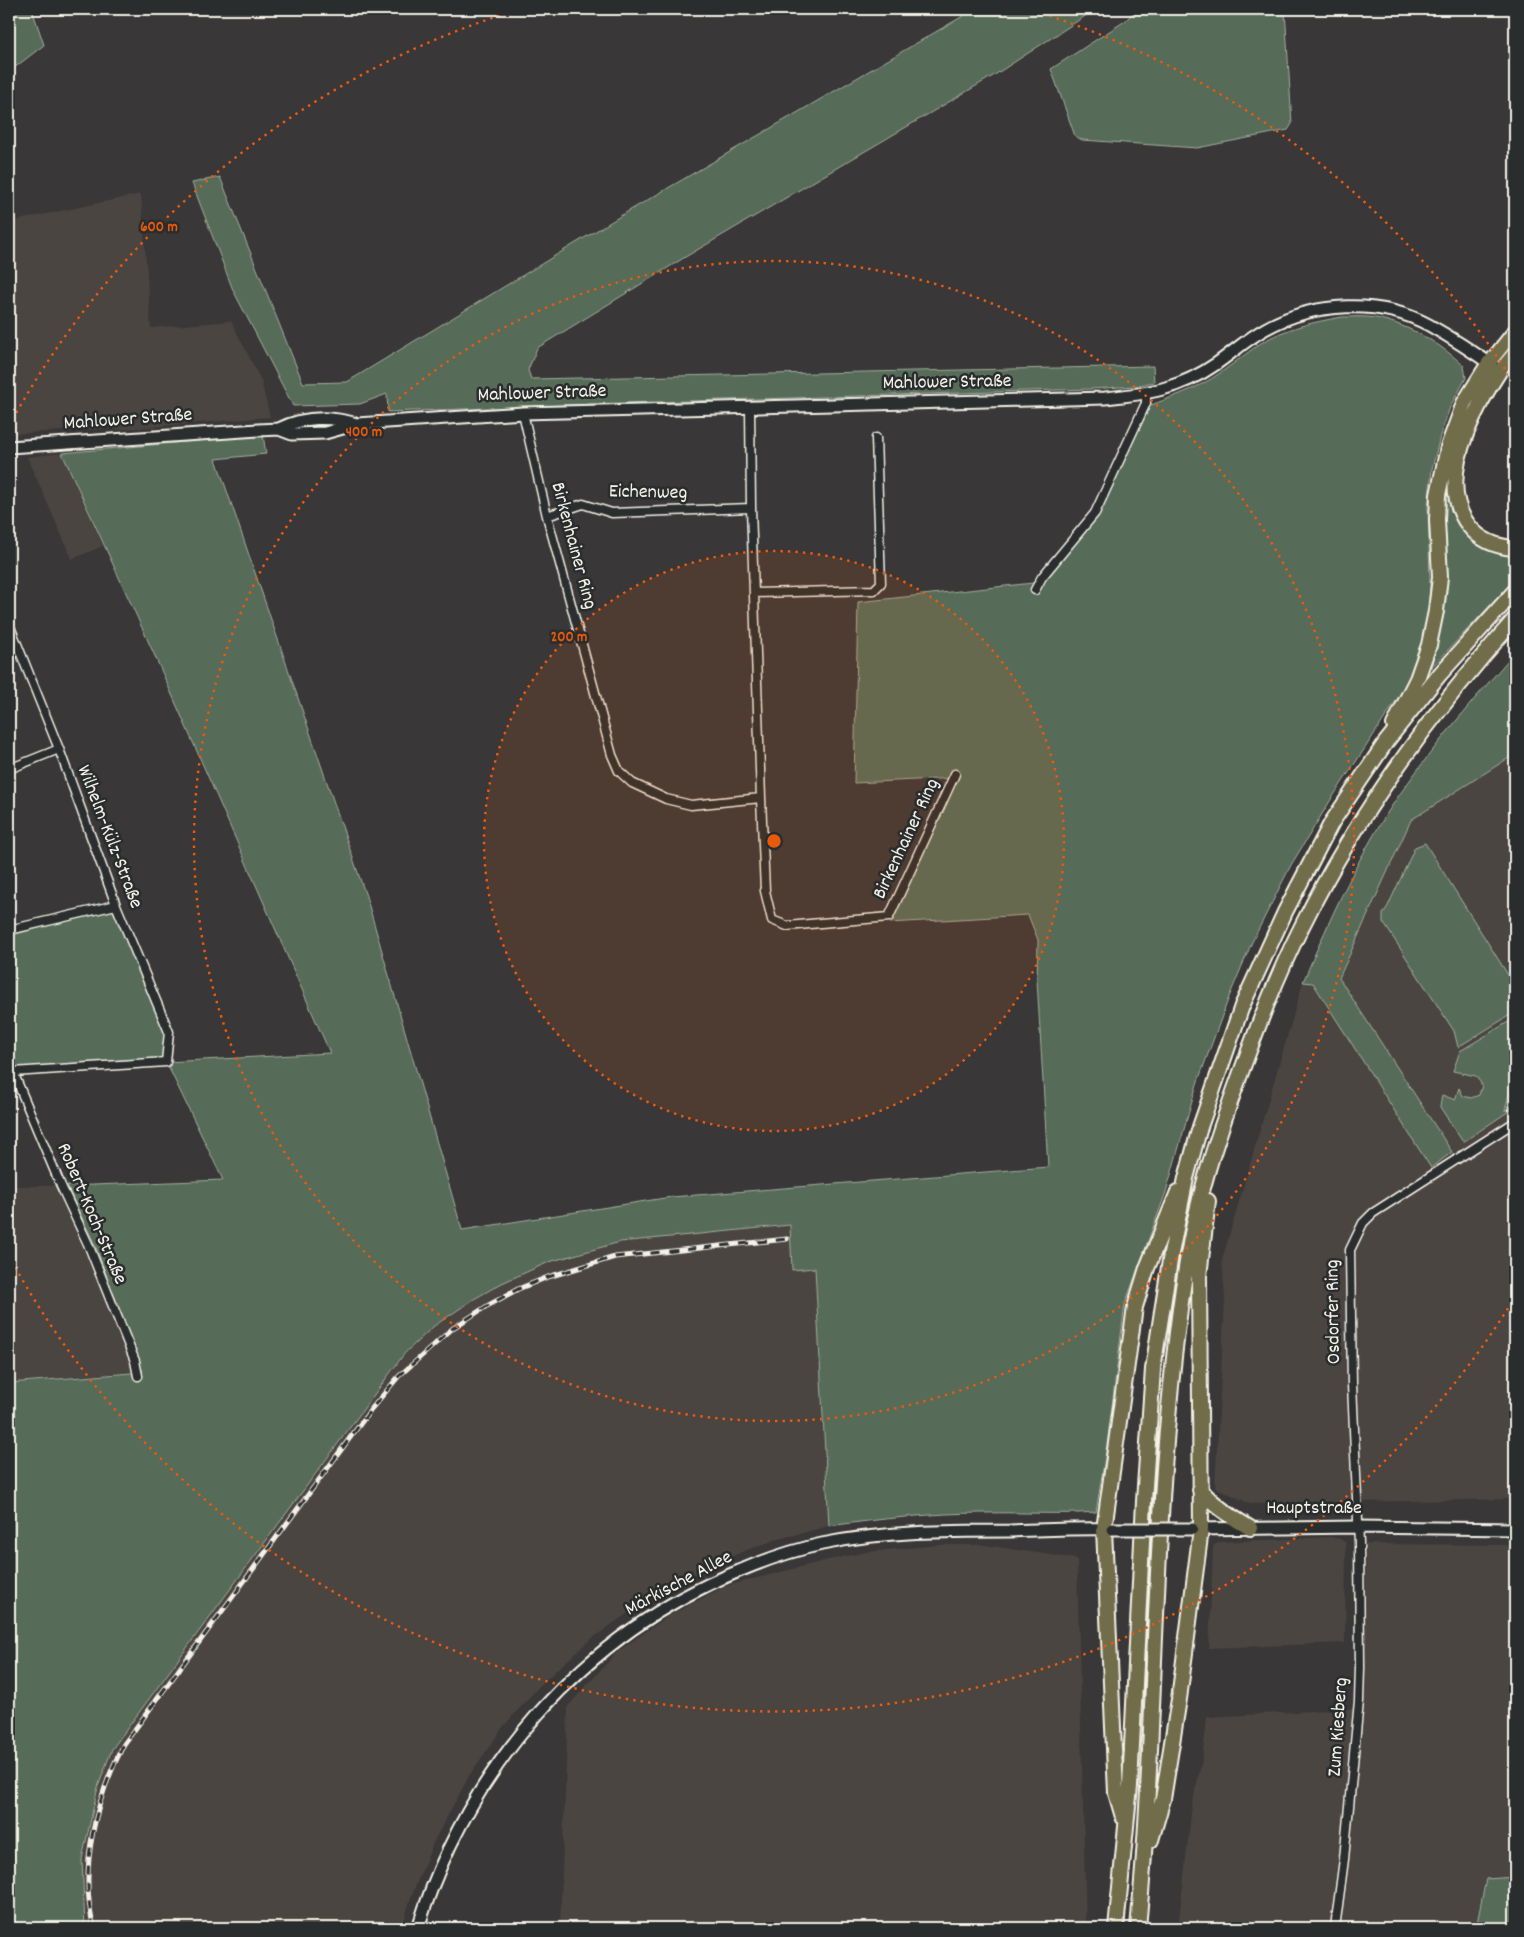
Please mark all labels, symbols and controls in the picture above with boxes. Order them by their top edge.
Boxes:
text: 600 m [140,217,178,239]
street label: Mahlower Straße [882,368,1012,398]
street label: Mahlower Straße [477,378,607,410]
street label: Mahlower Straße [63,402,193,438]
text: 400 m [346,422,382,444]
street label: Eichenweg [609,478,687,508]
street label: Birkenhainer Ring [543,479,603,613]
text: 200 m [551,627,587,649]
street label: Wilhelm-Külz-Straße [69,761,149,913]
street label: Birkenhainer Ring [867,774,947,904]
centre of rings [765,832,783,850]
street label: Robert-Koch-Straße [49,1139,134,1289]
street label: Osdorfer Ring [1319,1259,1349,1365]
street label: Hauptstraße [1266,1495,1362,1523]
street label: Märkische Allee [620,1544,738,1624]
street label: Zum Kiesberg [1322,1676,1356,1778]

